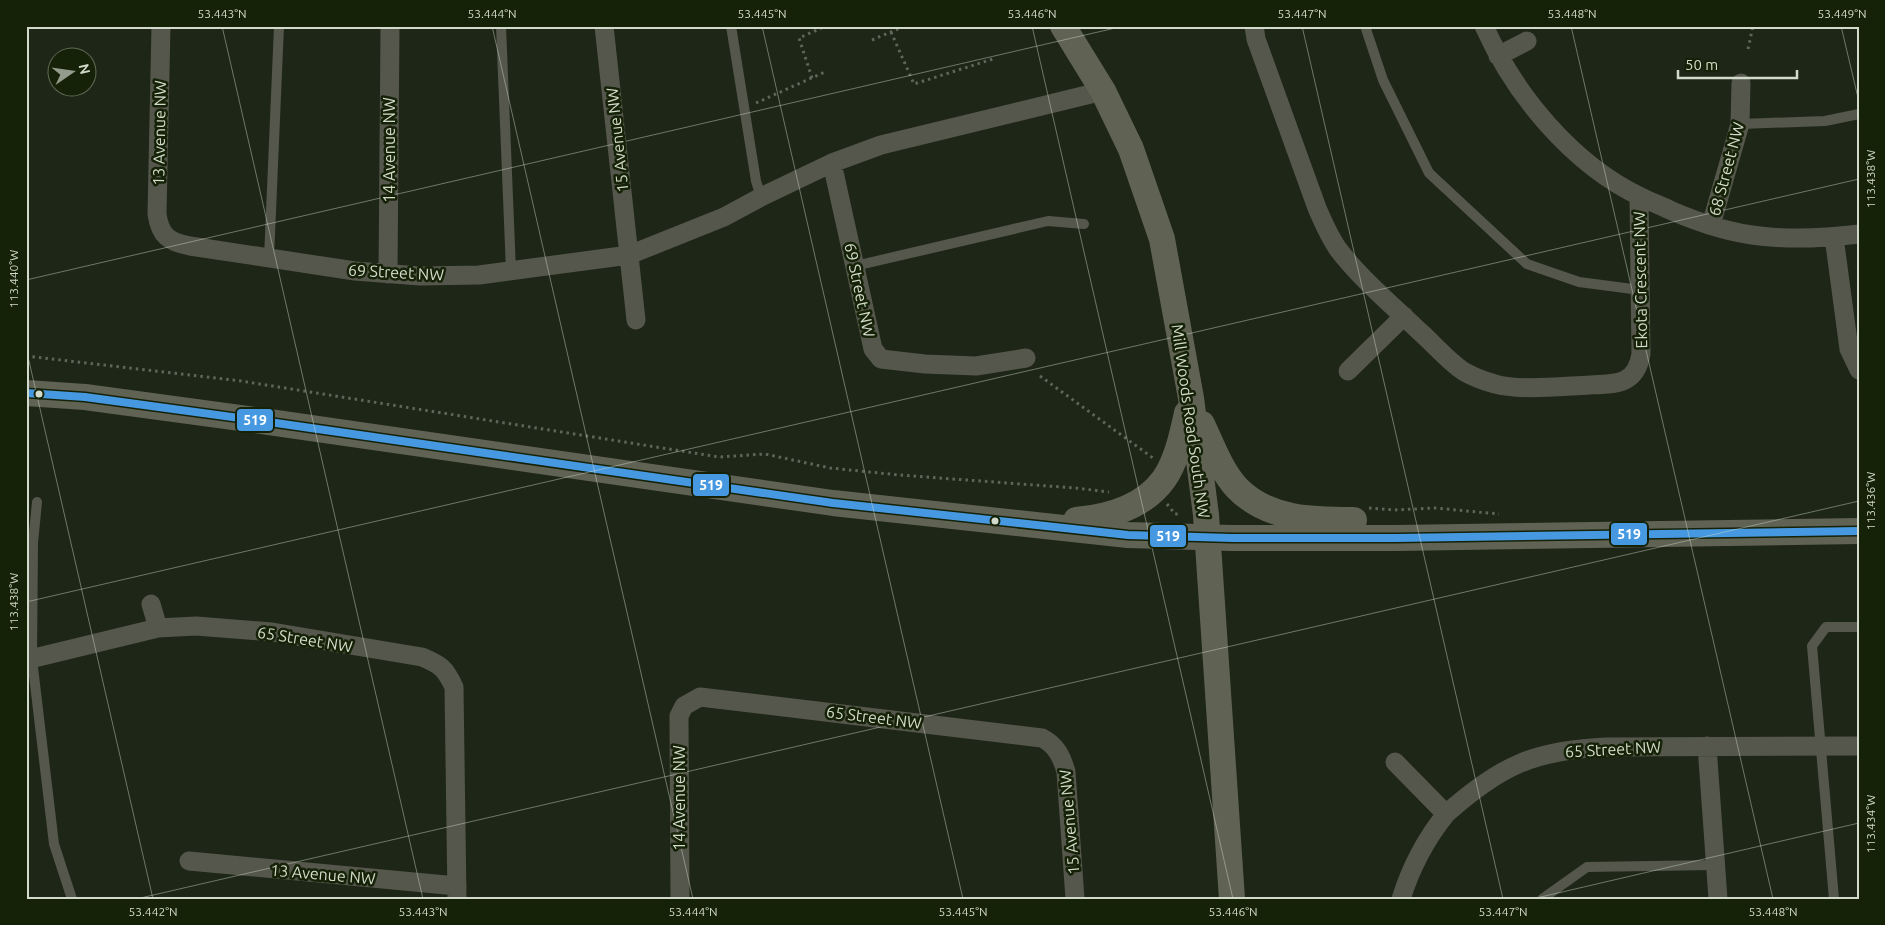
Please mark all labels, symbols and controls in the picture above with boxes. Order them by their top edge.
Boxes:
text: 53.443°N [197,7,247,20]
text: 53.444°N [467,7,517,20]
text: 53.445°N [737,7,787,20]
text: 53.446°N [1007,7,1057,20]
text: 53.447°N [1277,7,1327,20]
text: 53.448°N [1547,7,1597,20]
text: 53.449°N [1817,7,1867,20]
north arrow [48,48,98,98]
scale bar [1678,48,1796,80]
text: 50 m [1685,56,1718,73]
text: N [76,62,94,76]
street label: 13 Avenue NW [149,80,169,186]
street label: 15 Avenue NW [603,86,631,193]
street label: 14 Avenue NW [380,97,398,203]
street label: 68 Street NW [1705,120,1747,218]
text: 113.438°W [1864,150,1877,208]
street label: Ekota Crescent NW [1630,211,1650,349]
street label: 69 Street NW [841,241,879,339]
text: 113.440°W [7,250,20,308]
street label: 69 Street NW [347,260,445,284]
street label: Mill Woods Road South NW [1168,323,1214,519]
unlabelled marker [34,389,44,399]
line badge: 519 [236,408,274,432]
text: 519 [243,412,267,428]
text: 113.436°W [1864,472,1877,530]
line badge: 519 [692,473,730,497]
text: 519 [699,477,723,493]
unlabelled marker [990,516,1000,526]
line badge: 519 [1610,522,1648,546]
line badge: 519 [1149,524,1187,548]
text: 519 [1617,526,1641,542]
text: 519 [1156,528,1180,544]
text: 113.438°W [7,573,20,631]
street label: 65 Street NW [256,623,354,655]
street label: 65 Street NW [825,702,923,732]
street label: 65 Street NW [1564,737,1662,761]
street label: 14 Avenue NW [670,745,688,851]
street label: 15 Avenue NW [1055,768,1083,875]
text: 113.434°W [1864,795,1877,853]
street label: 13 Avenue NW [270,860,377,888]
text: 53.442°N [128,905,178,918]
text: 53.443°N [398,905,448,918]
text: 53.444°N [668,905,718,918]
text: 53.445°N [938,905,988,918]
text: 53.446°N [1208,905,1258,918]
text: 53.447°N [1478,905,1528,918]
text: 53.448°N [1748,905,1798,918]

